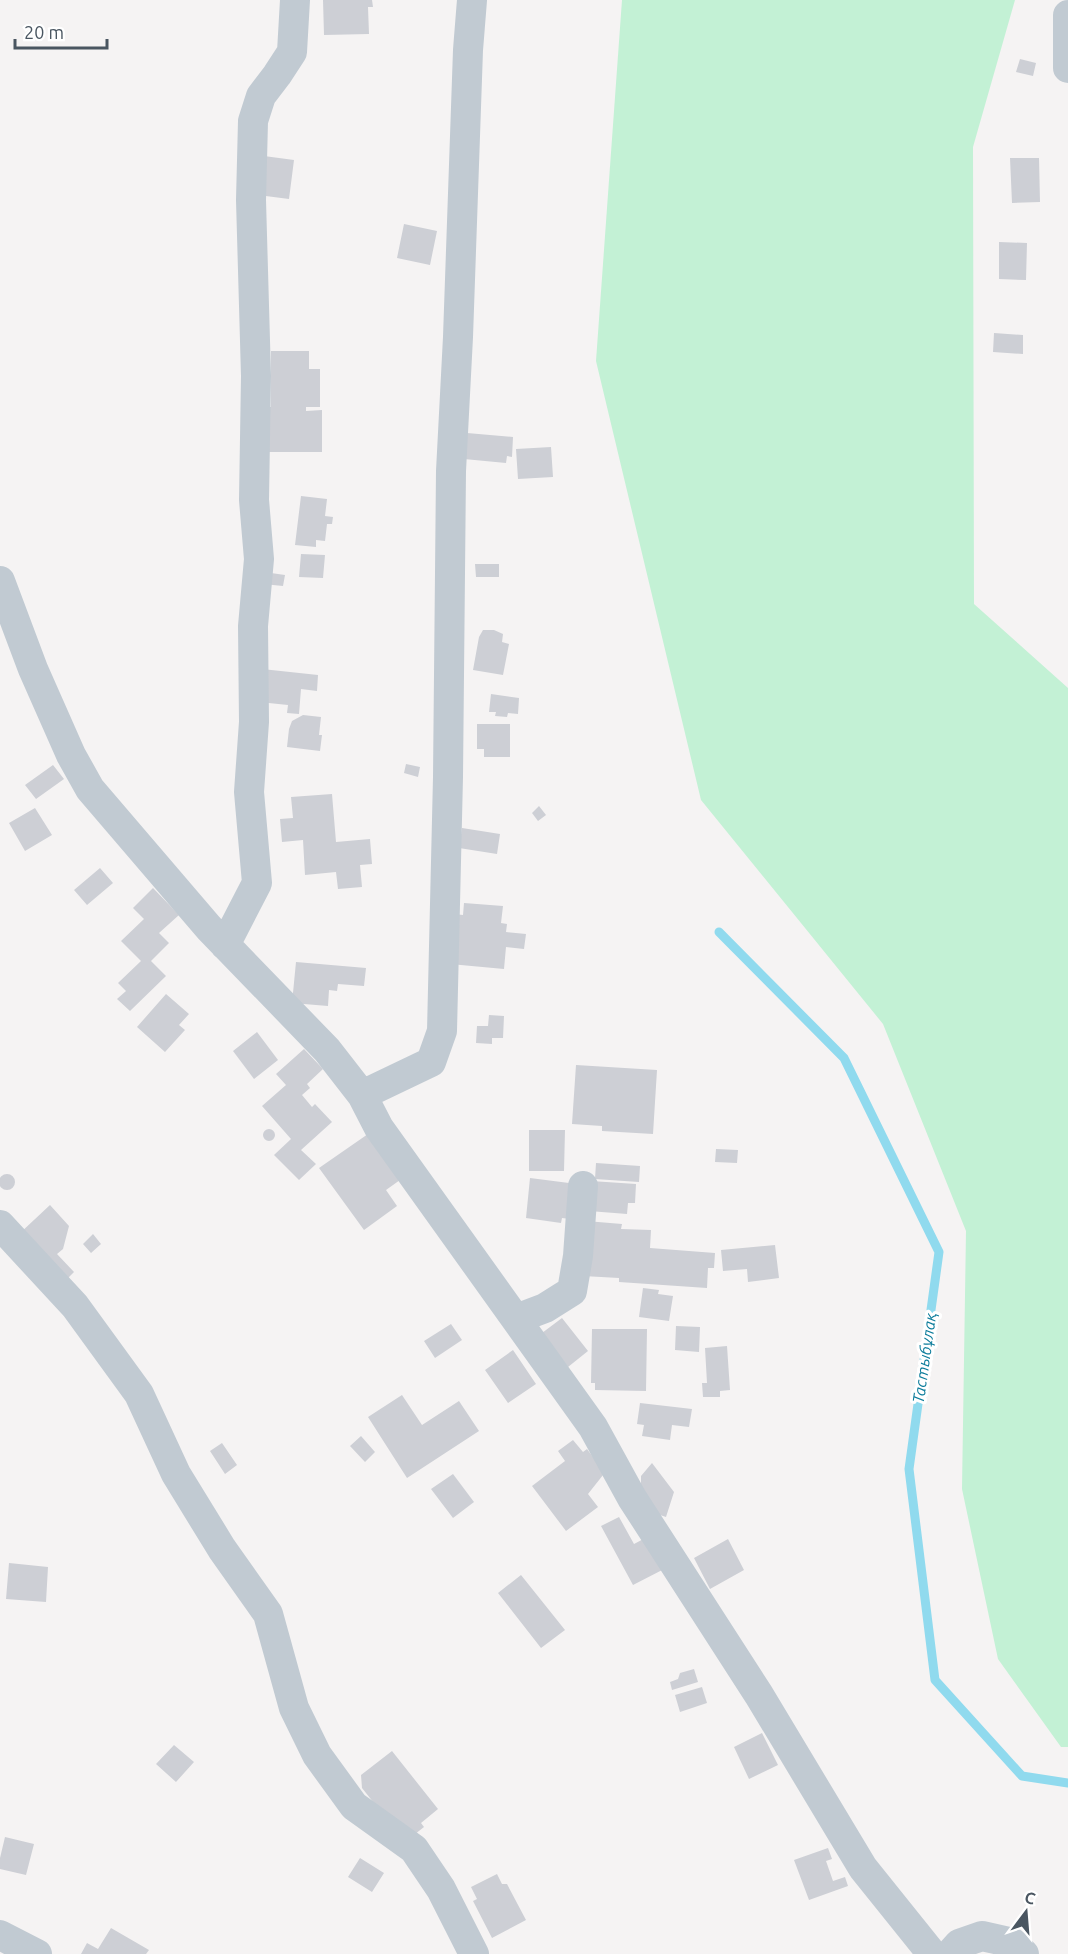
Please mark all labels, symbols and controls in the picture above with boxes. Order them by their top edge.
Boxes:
scale bar [15,12,106,50]
text: 20 m [24,22,64,42]
water label: Тастыбұлақ [909,1311,939,1405]
north arrow [996,1882,1056,1942]
text: С [1023,1888,1038,1908]

